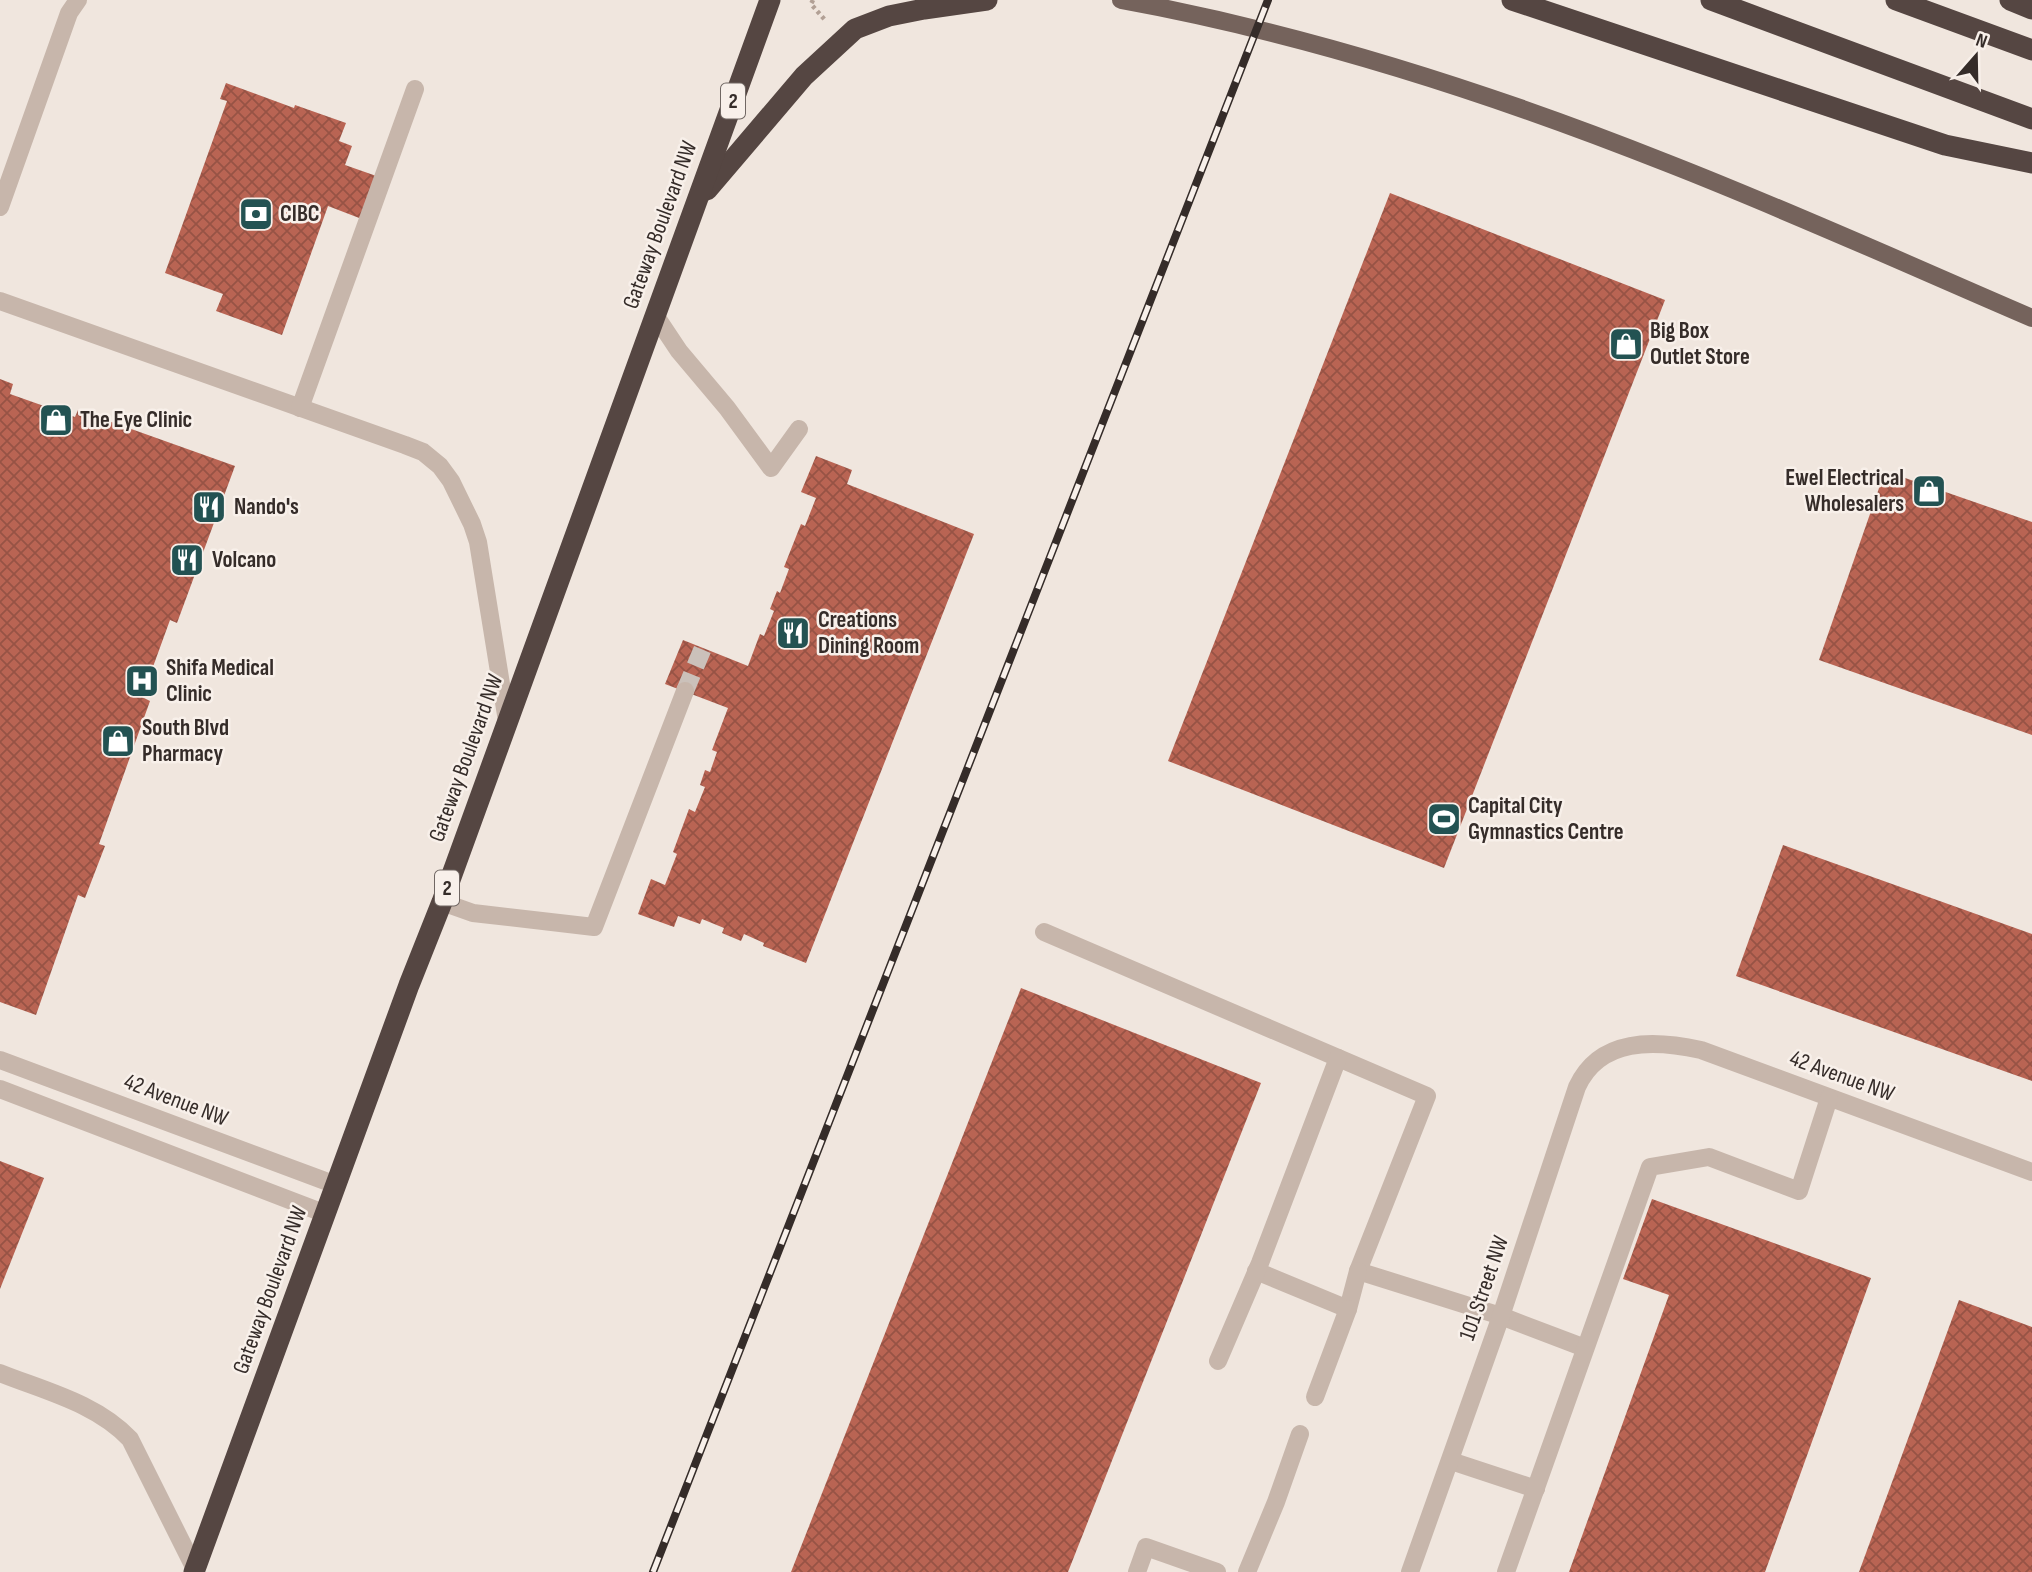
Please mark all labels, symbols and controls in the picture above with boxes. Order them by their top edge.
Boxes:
north arrow [1941,21,2011,91]
text: N [1973,29,1990,54]
road number: 2 [721,84,745,119]
street label: Gateway Boulevard NW [617,137,703,313]
bank icon: CIBC [237,195,275,233]
place label: CIBC [280,200,320,228]
place label: Big Box Outlet Store [1650,317,1750,371]
shop icon: Big Box Outlet Store [1607,325,1645,363]
shop icon: The Eye Clinic [37,401,75,439]
place label: The Eye Clinic [80,406,192,434]
place label: Ewel Electrical Wholesalers [1785,464,1904,518]
shop icon: Ewel Electrical Wholesalers [1910,472,1948,510]
restaurant icon: Nando's [190,488,228,526]
place label: Nando's [234,493,299,521]
restaurant icon: Volcano [168,541,206,579]
place label: Volcano [212,546,276,574]
place label: Creations Dining Room [818,606,919,660]
restaurant icon: Creations Dining Room [774,614,812,652]
place label: Shifa Medical Clinic [166,654,274,708]
hospital icon: Shifa Medical Clinic [123,662,161,700]
street label: Gateway Boulevard NW [423,670,509,846]
place label: South Blvd Pharmacy [142,714,229,768]
shop icon: South Blvd Pharmacy [99,722,137,760]
place label: Capital City Gymnastics Centre [1468,792,1624,846]
sports icon: Capital City Gymnastics Centre [1425,800,1463,838]
road number: 2 [435,870,459,906]
street label: 42 Avenue NW [1786,1044,1898,1108]
street label: 42 Avenue NW [120,1067,232,1133]
street label: Gateway Boulevard NW [227,1202,313,1378]
street label: 101 Street NW [1453,1232,1515,1344]

